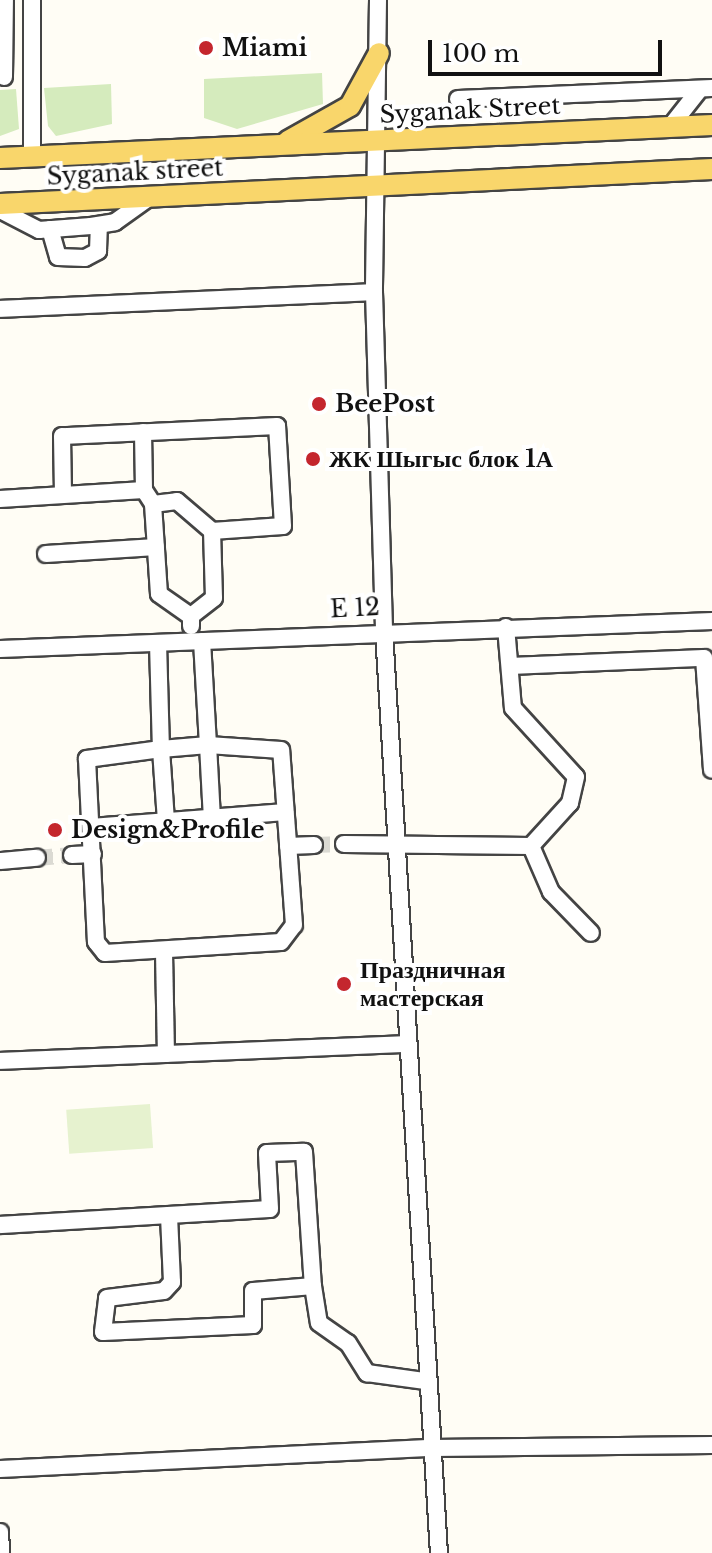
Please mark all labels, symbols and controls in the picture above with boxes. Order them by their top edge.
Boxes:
scale bar [432,24,666,74]
place label: Miami [222,34,307,62]
marker: Miami [197,39,215,57]
text: 100 m [442,39,520,68]
street label: Syganak Street [379,91,561,129]
street label: Syganak street [46,153,224,191]
place label: BeePost [335,390,435,418]
marker: BeePost [310,395,328,413]
place label: ЖК Шыгыс блок 1А [329,445,553,473]
marker: ЖК Шыгыс блок 1А [304,450,322,468]
street label: E 12 [329,592,381,624]
place label: Design&Profile [71,816,264,844]
marker: Design&Profile [46,821,64,839]
place label: Праздничная мастерская [360,956,505,1012]
marker: Праздничная мастерская [335,975,353,993]

